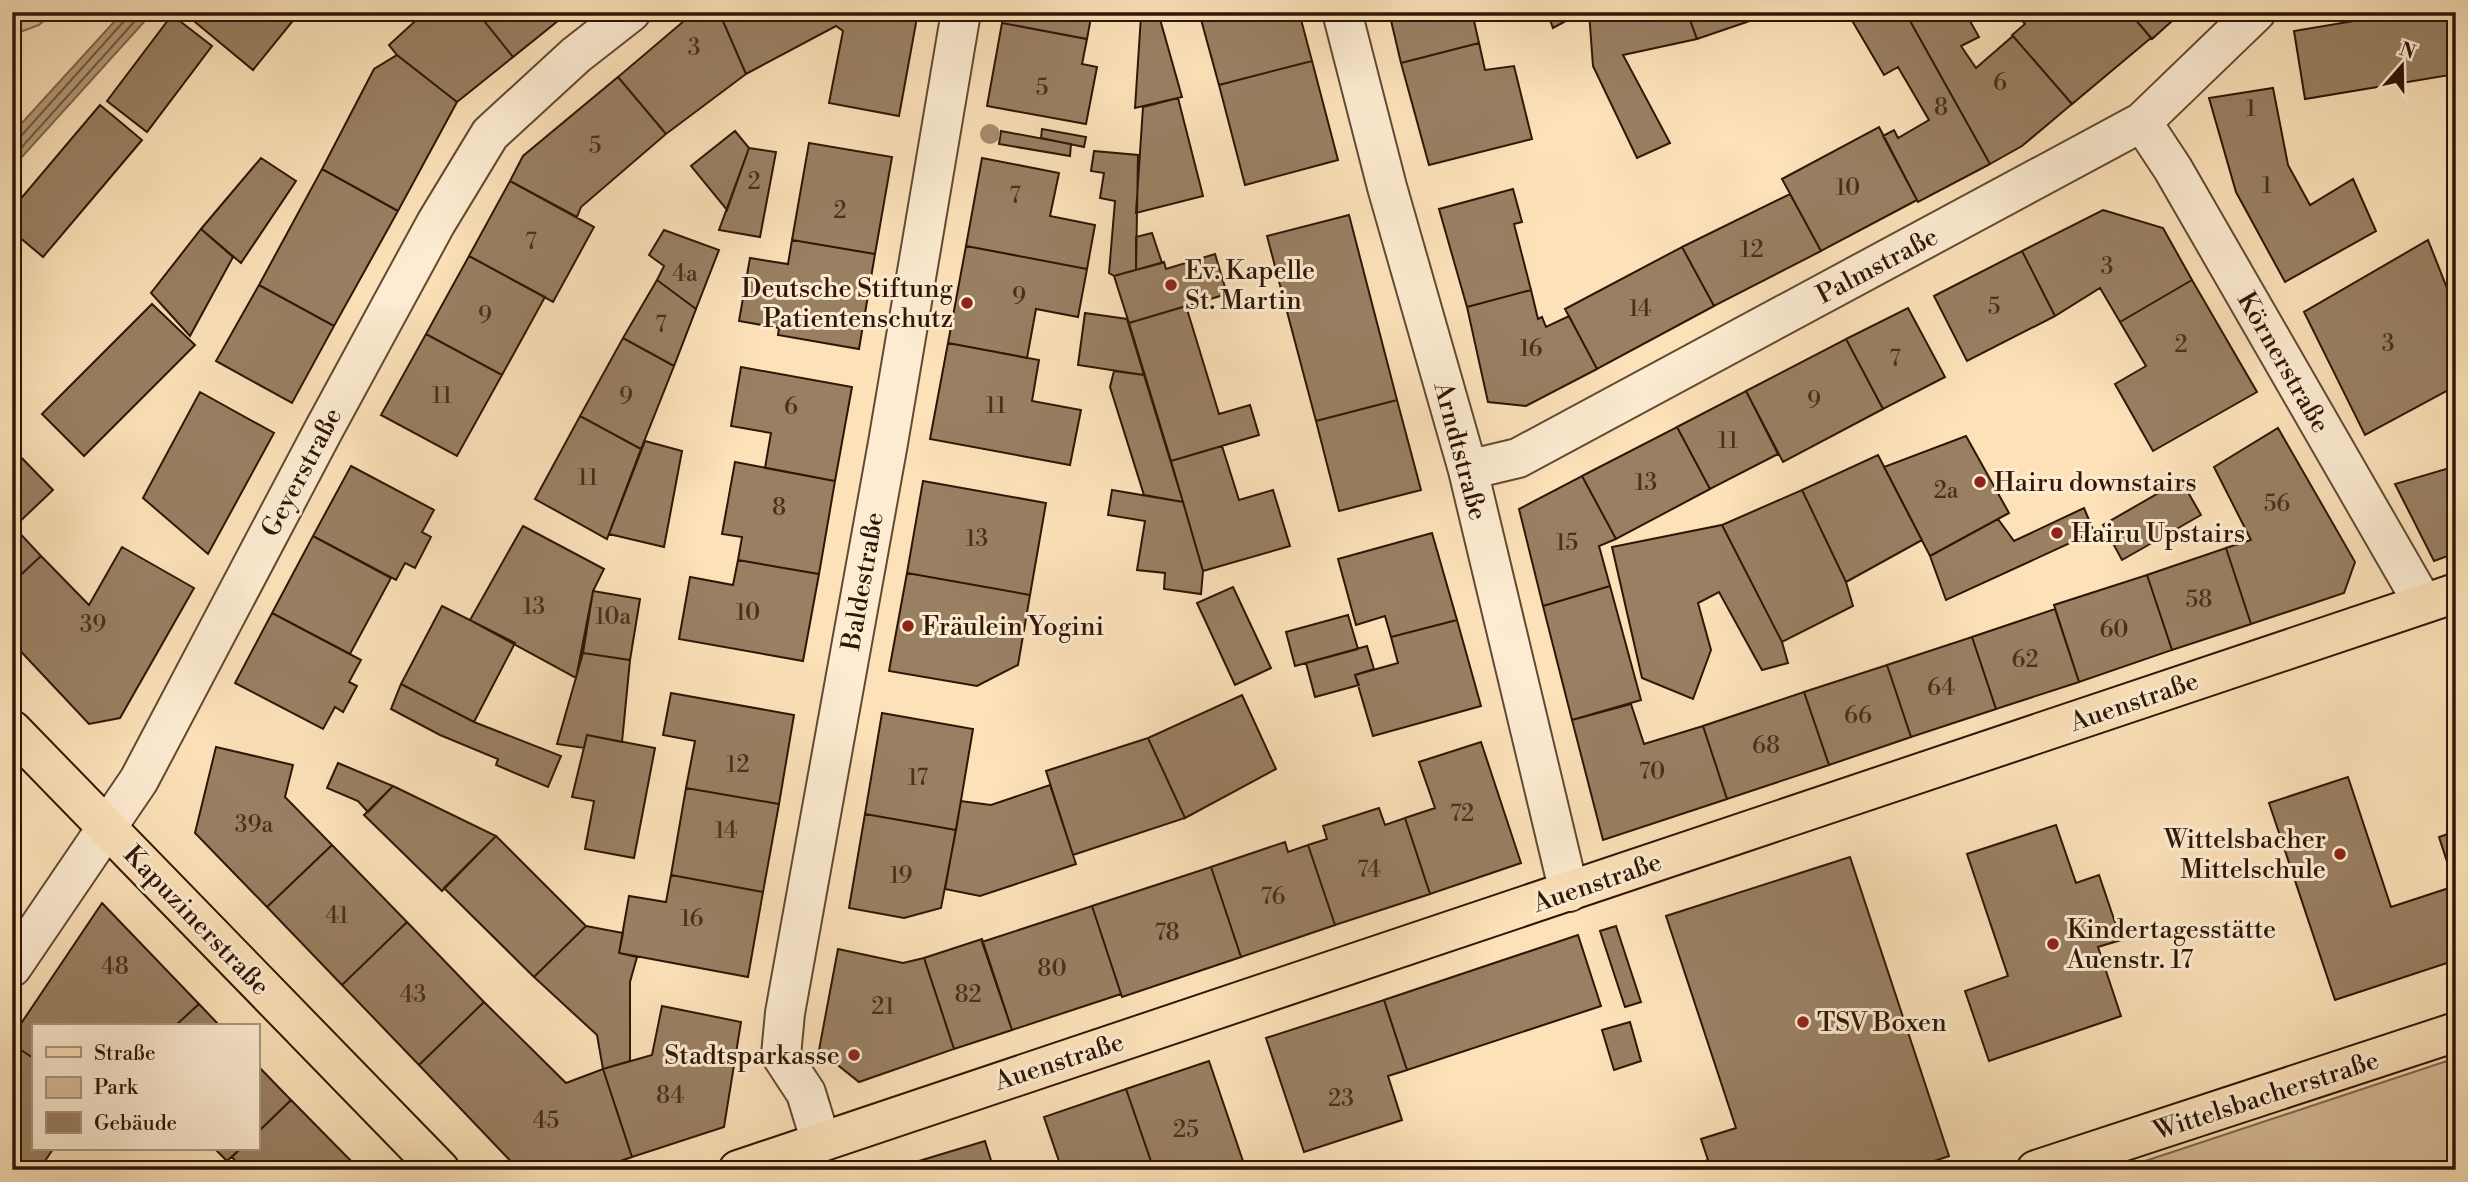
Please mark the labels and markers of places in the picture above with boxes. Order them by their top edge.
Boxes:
place label: Ev. Kapelle St. Martin [1185,255,1315,317]
place label: Deutsche Stiftung Patientenschutz [741,273,954,335]
marker: Ev. Kapelle St. Martin [1163,277,1179,293]
marker: Deutsche Stiftung Patientenschutz [959,295,975,311]
place label: Hairu downstairs [1994,467,2197,499]
marker: Hairu downstairs [1972,474,1988,490]
place label: Hairu Upstairs [2071,518,2245,550]
marker: Hairu Upstairs [2049,525,2065,541]
place label: Fräulein Yogini [922,611,1104,643]
marker: Fräulein Yogini [900,618,916,634]
place label: Wittelsbacher Mittelschule [2163,824,2326,886]
marker: Wittelsbacher Mittelschule [2332,846,2348,862]
place label: Kindertagesstätte Auenstr. 17 [2066,914,2276,976]
marker: Kindertagesstätte Auenstr. 17 [2045,936,2061,952]
place label: TSV Boxen [1817,1007,1947,1039]
marker: TSV Boxen [1795,1014,1811,1030]
place label: Stadtsparkasse [664,1040,840,1072]
marker: Stadtsparkasse [846,1047,862,1063]

